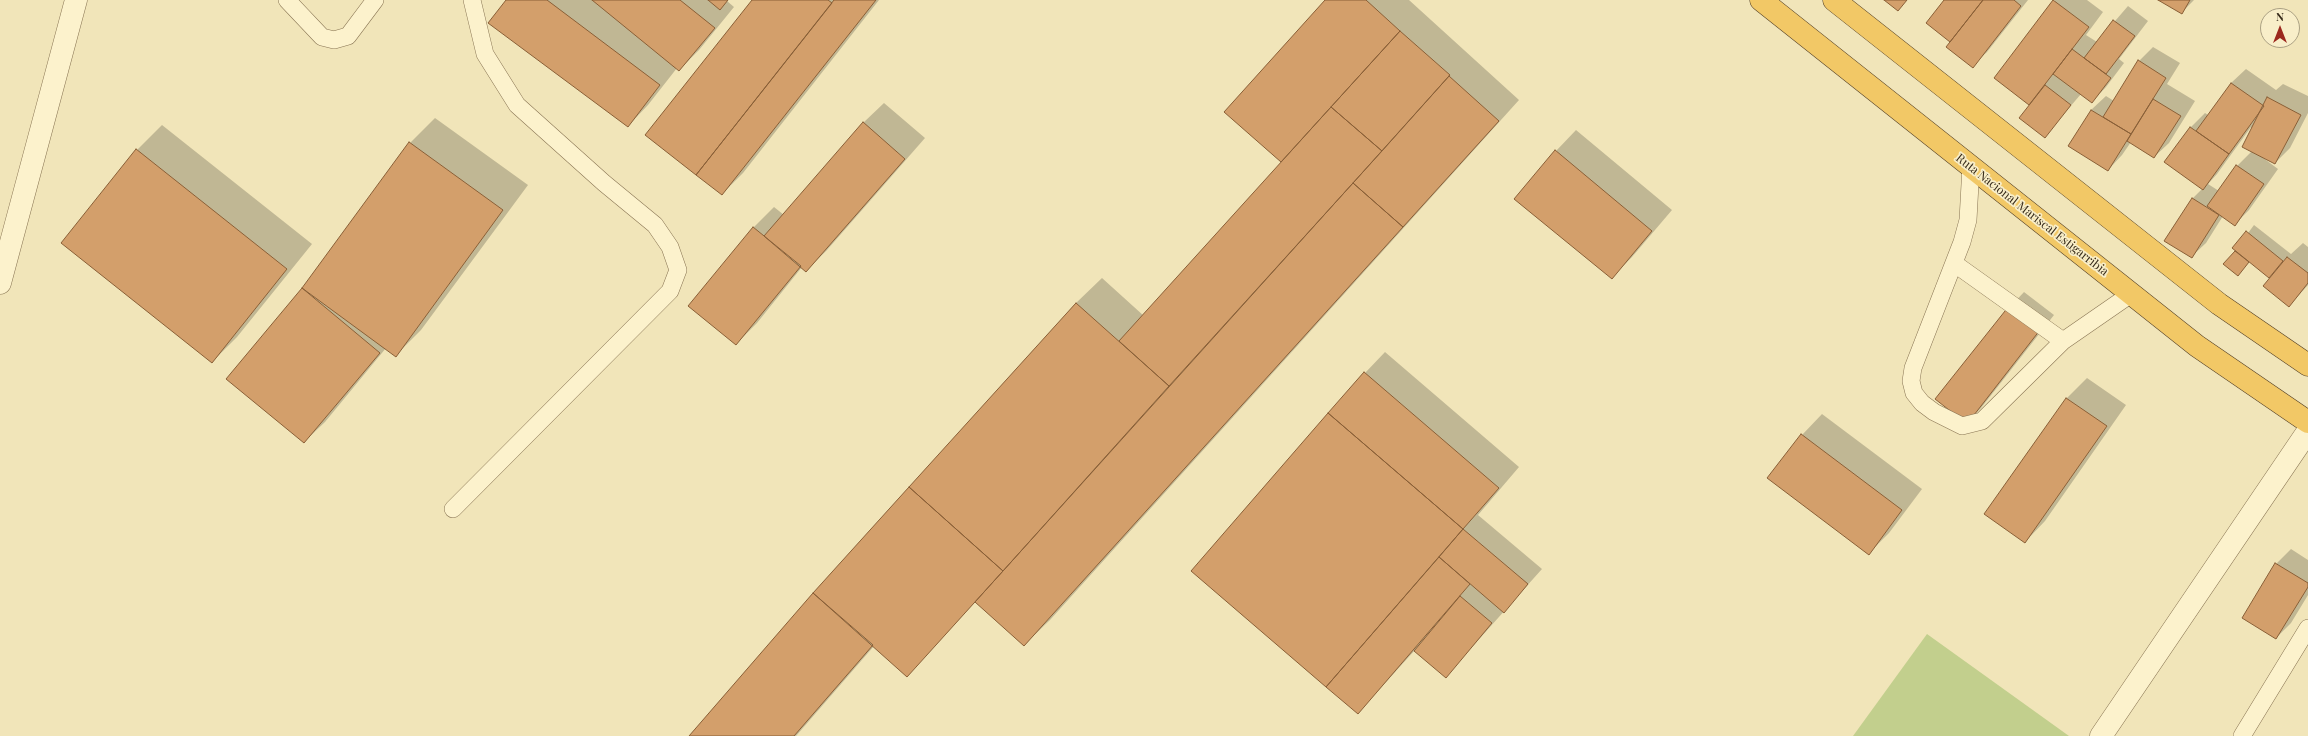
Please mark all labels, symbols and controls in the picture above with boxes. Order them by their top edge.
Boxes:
north arrow [2260,8,2300,48]
text: N [2276,9,2284,24]
street label: Ruta Nacional Mariscal Estigarribia [1953,151,2111,279]

